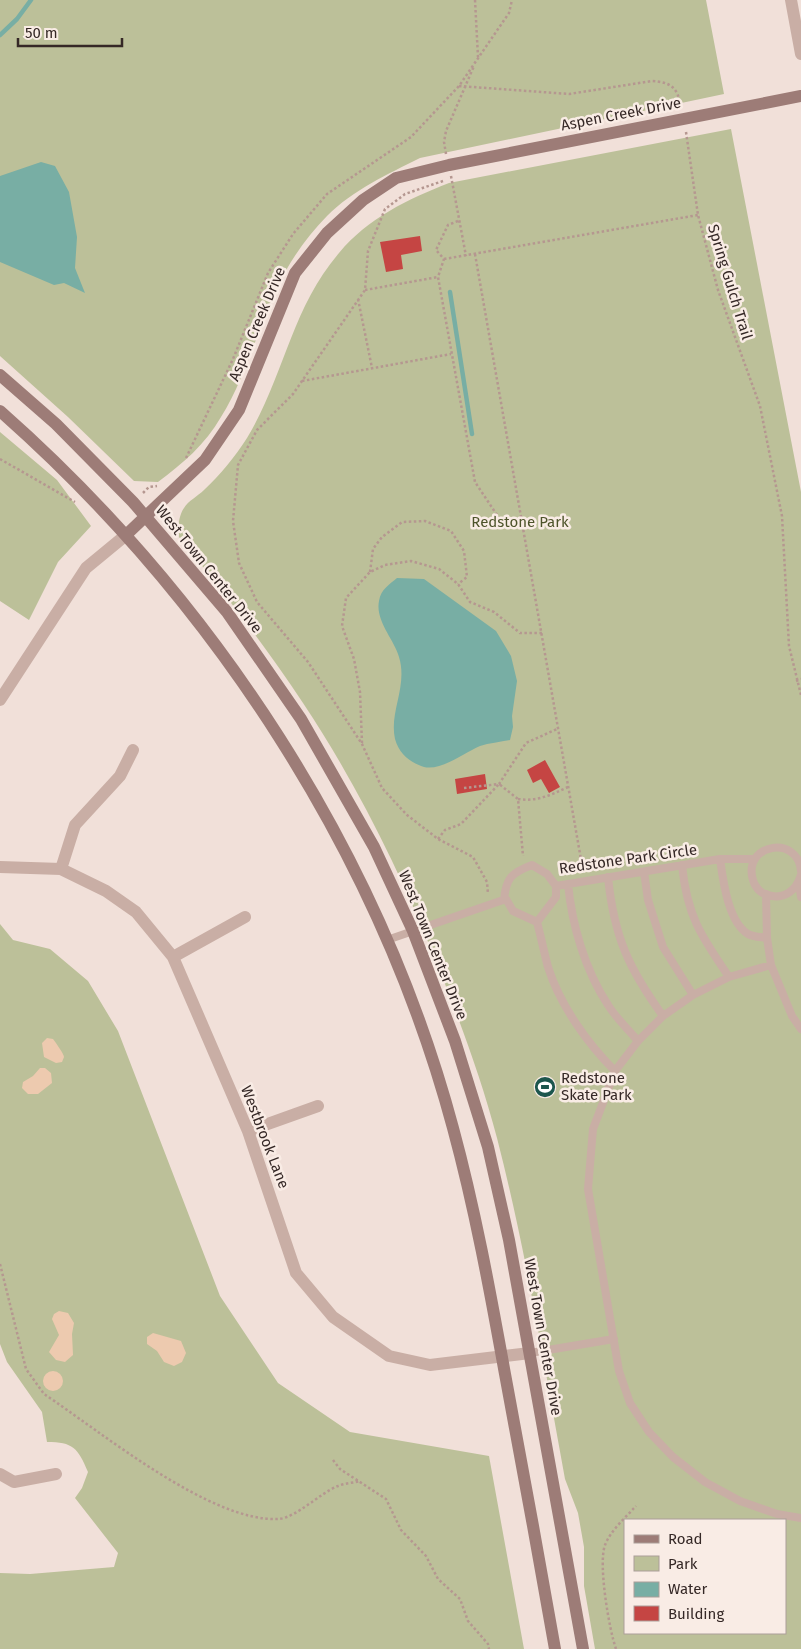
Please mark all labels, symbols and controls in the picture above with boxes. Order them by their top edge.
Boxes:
scale bar [18,15,121,47]
text: 50 m [25,24,58,42]
street label: Aspen Creek Drive [559,94,683,134]
street label: Spring Gulch Trail [704,222,756,342]
street label: Aspen Creek Drive [225,264,289,384]
street label: West Town Center Drive [152,501,266,637]
park label: Redstone Park [471,513,569,531]
street label: Redstone Park Circle [558,840,698,878]
street label: West Town Center Drive [395,868,471,1022]
place label: Redstone Skate Park [561,1069,632,1104]
sports icon: Redstone Skate Park [533,1075,557,1099]
street label: Westbrook Lane [237,1083,293,1191]
street label: West Town Center Drive [520,1257,566,1417]
legend [624,1519,786,1634]
text: Road [668,1530,703,1548]
text: Park [668,1555,698,1573]
text: Water [668,1580,707,1598]
text: Building [668,1605,724,1623]

